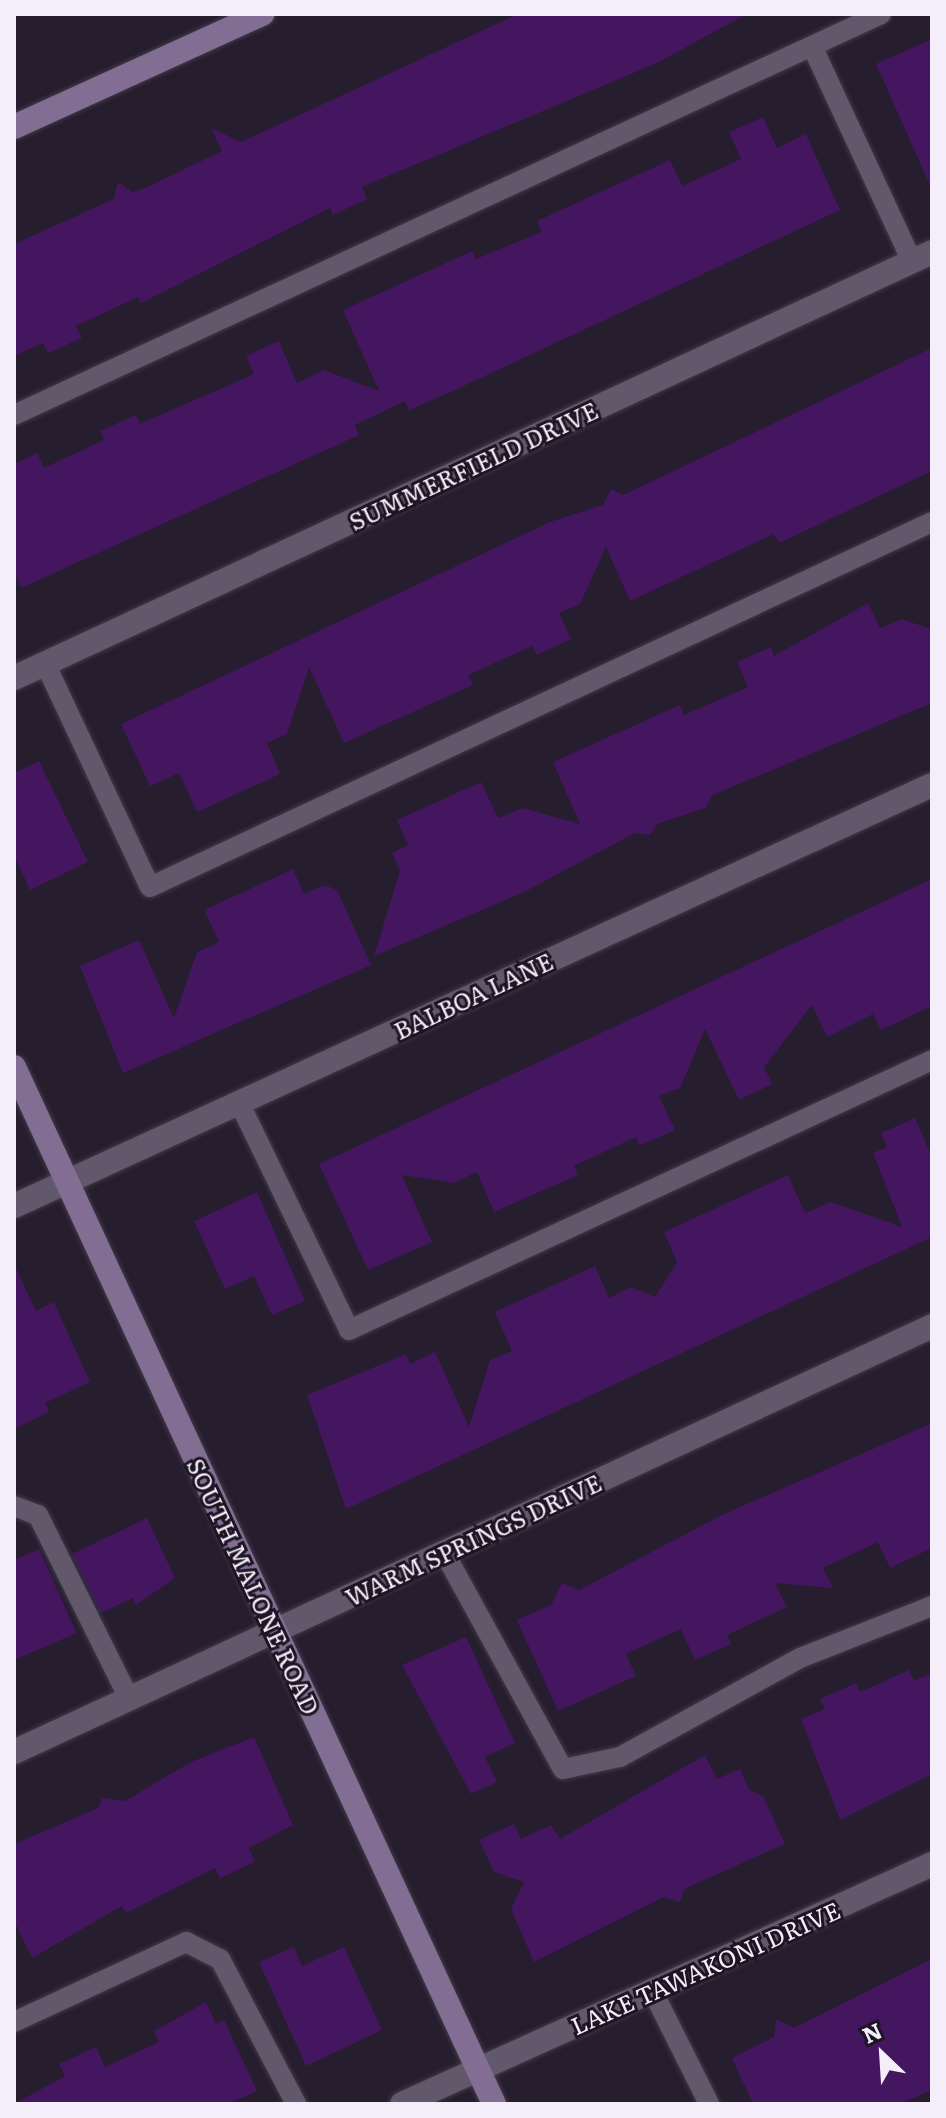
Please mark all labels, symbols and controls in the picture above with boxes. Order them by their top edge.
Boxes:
street label: SUMMERFIELD DRIVE [344,395,602,535]
street label: BALBOA LANE [389,946,557,1044]
street label: SOUTH MALONE ROAD [182,1453,326,1719]
street label: WARM SPRINGS DRIVE [340,1467,606,1611]
street label: LAKE TAWAKONI DRIVE [566,1895,844,2039]
text: N [856,2013,887,2051]
north arrow [842,2014,922,2094]

